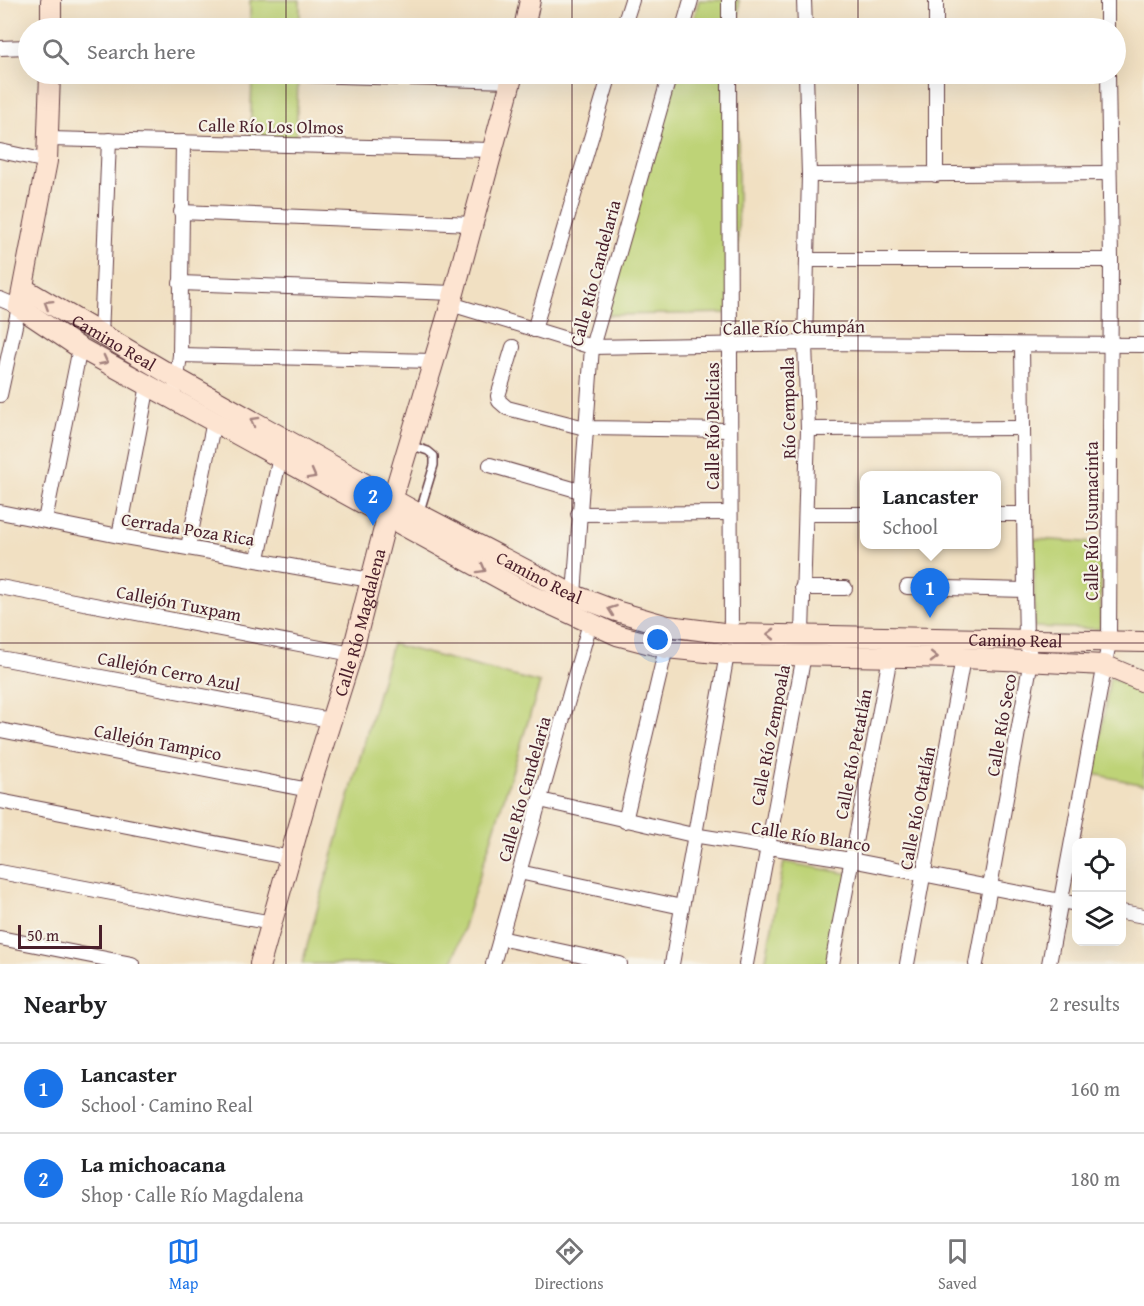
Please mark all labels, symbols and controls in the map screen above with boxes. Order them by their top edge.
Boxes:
search box [18,18,1126,84]
icon: search [39,35,72,68]
text: Search here [87,35,196,67]
street label: Calle Río Los Olmos [198,111,344,141]
street label: Calle Río Candelaria [563,196,628,349]
one-way arrow [44,299,54,311]
street label: Camino Real [67,306,162,377]
street label: Calle Río Chumpán [723,312,865,342]
one-way arrow [98,354,108,365]
street label: Río Cempoala [774,356,802,459]
street label: Calle Río Delicias [699,362,726,490]
one-way arrow [250,417,260,428]
street label: Calle Río Usumacinta [1078,441,1105,601]
one-way arrow [306,467,316,479]
popup [860,471,1001,549]
pin: 2 [354,476,392,526]
text: Lancaster [883,480,978,512]
street label: Cerrada Poza Rica [119,505,257,553]
text: School [883,512,938,541]
street label: Camino Real [492,543,586,610]
street label: Calle Río Magdalena [326,545,392,699]
one-way arrow [476,562,487,573]
pin: 1 [910,568,950,618]
street label: Callejón Tuxpam [114,578,244,628]
one-way arrow [607,604,618,617]
your location [643,625,672,654]
street label: Camino Real [968,625,1063,654]
one-way arrow [766,628,775,640]
street label: Callejón Cerro Azul [96,644,242,698]
one-way arrow [930,651,939,663]
street label: Calle Río Zempoala [743,662,797,808]
street label: Calle Río Seco [979,672,1023,778]
street label: Calle Río Petatlán [827,686,879,822]
street label: Calle Río Candelaria [490,713,558,865]
street label: Callejón Tampico [92,716,224,768]
street label: Calle Río Otatlán [892,744,942,872]
street label: Calle Río Blanco [749,813,873,859]
map controls [1072,838,1126,946]
button: locate [1072,838,1126,892]
button: layers [1072,892,1126,946]
scale bar [18,922,102,950]
text: 50 m [27,923,59,947]
text: Nearby [24,984,107,1023]
text: 2 results [1049,989,1120,1018]
text: Lancaster [81,1058,177,1090]
text: 1 [38,1074,49,1103]
text: 160 m [1070,1074,1120,1103]
text: School · Camino Real [81,1090,253,1119]
text: La michoacana [81,1148,226,1180]
text: 2 [38,1164,49,1193]
text: 180 m [1070,1164,1120,1193]
text: Shop · Calle Río Magdalena [81,1180,304,1209]
tab: Map [167,1235,200,1295]
tab: Directions [535,1235,604,1295]
tab: Saved [938,1235,977,1295]

